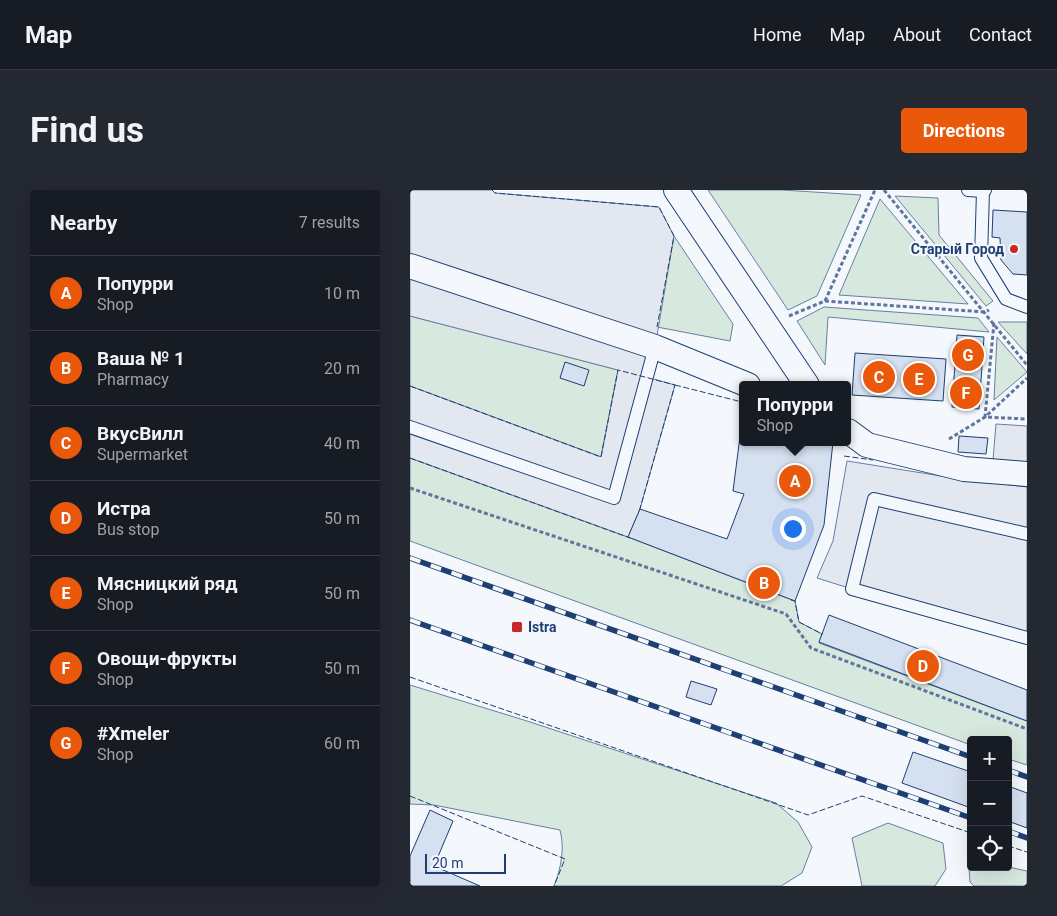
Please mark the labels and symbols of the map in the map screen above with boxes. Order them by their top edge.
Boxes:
place label: Старый Город [911,241,1004,257]
marker: Старый Город [1008,243,1020,255]
pin: G [952,336,984,374]
pin: C [863,358,895,396]
pin: E [903,360,935,398]
pin: F [950,374,982,412]
pin: A [779,462,811,500]
your location [780,516,806,542]
pin: B [748,564,780,602]
place label: Istra [528,619,557,635]
marker: Istra [510,620,524,634]
pin: D [907,647,939,685]
scale bar [425,851,506,874]

